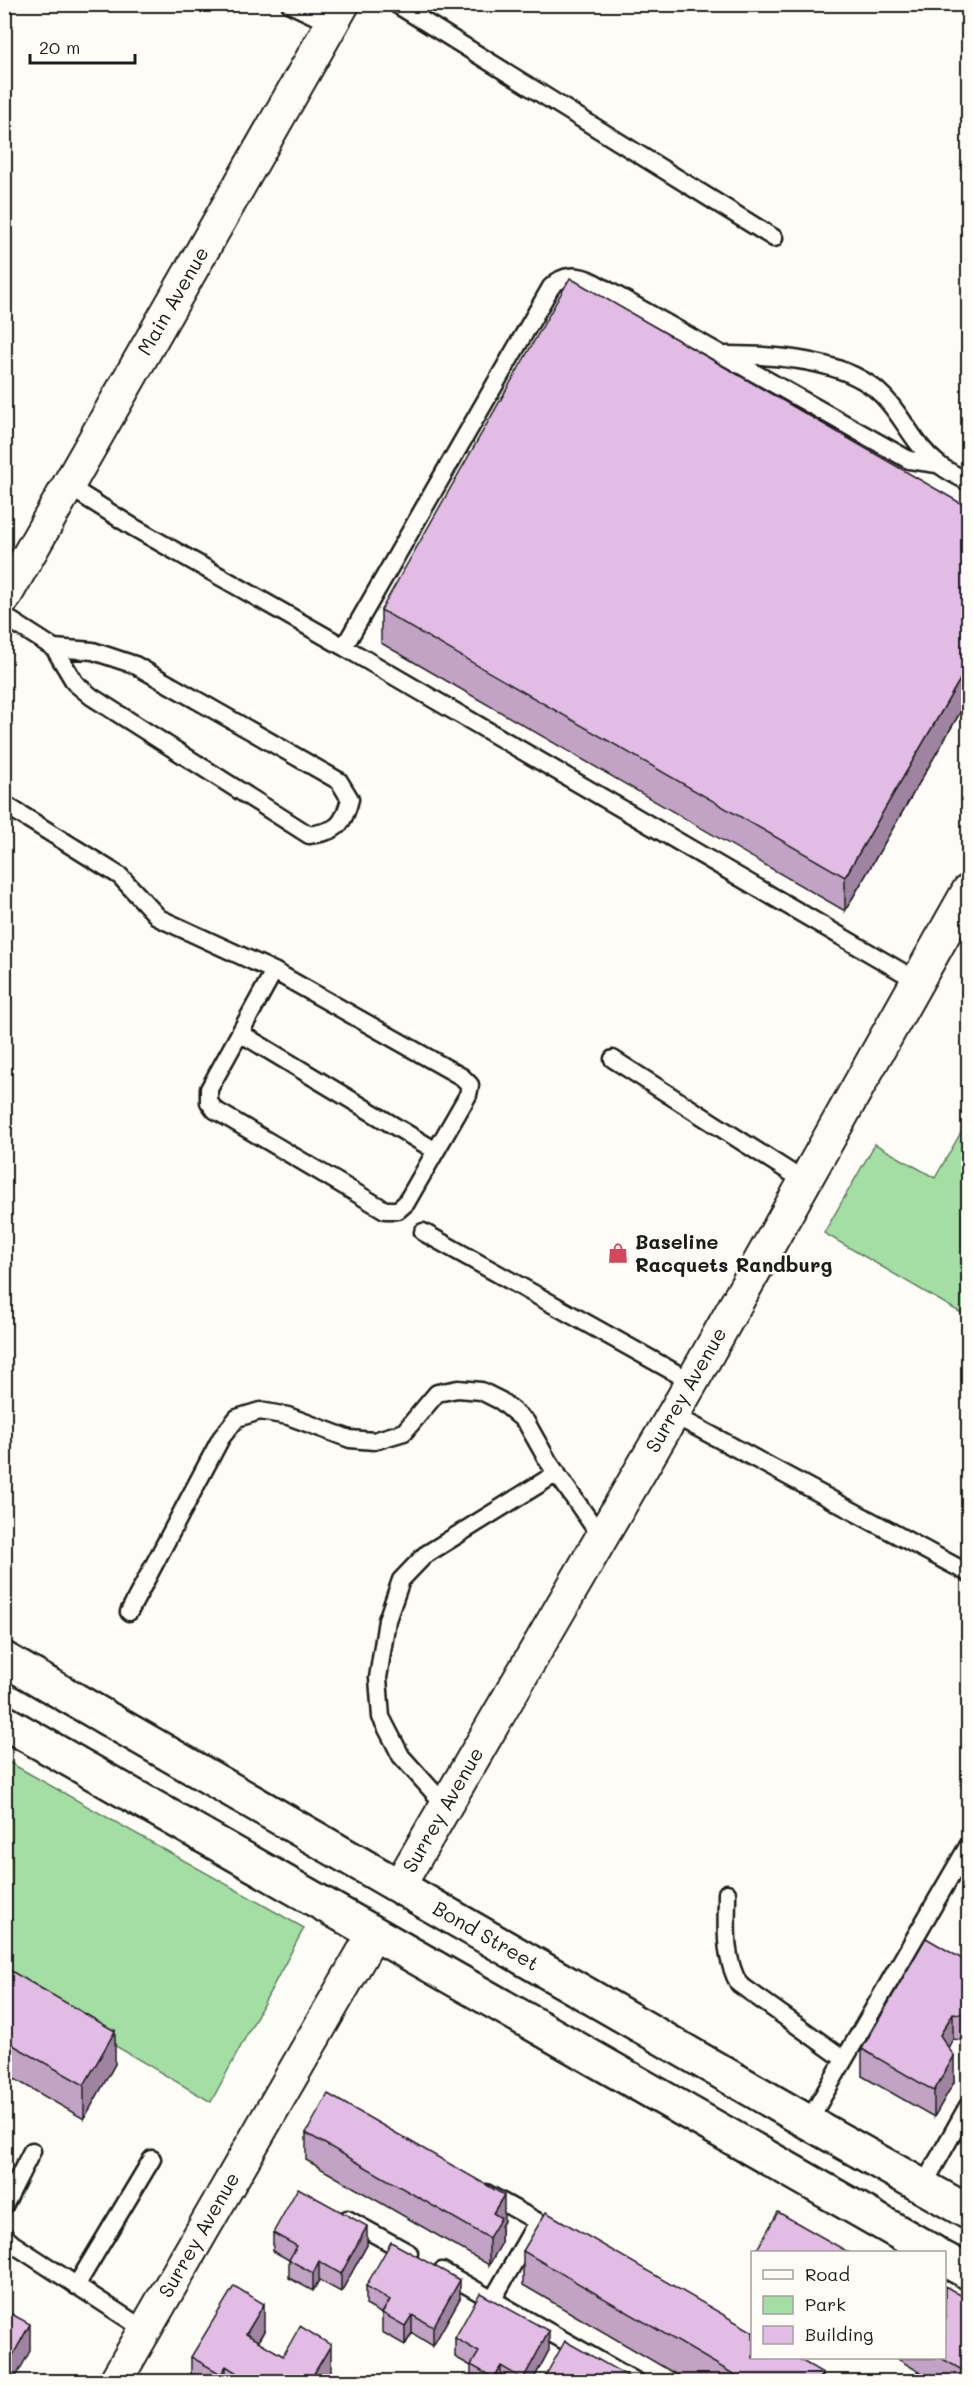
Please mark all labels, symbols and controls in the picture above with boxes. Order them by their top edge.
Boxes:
scale bar [30,27,135,65]
text: 20 m [39,35,80,59]
street label: Main Avenue [131,242,214,359]
place label: Baseline Racquets Randburg [635,1228,832,1277]
shop icon: Baseline Racquets Randburg [606,1241,630,1265]
street label: Surrey Avenue [639,1322,732,1457]
street label: Surrey Avenue [396,1742,489,1877]
street label: Bond Street [429,1894,544,1976]
street label: Surrey Avenue [152,2167,245,2302]
legend [751,2251,946,2359]
text: Road [805,2262,850,2286]
text: Park [805,2292,846,2316]
text: Building [805,2322,873,2346]

